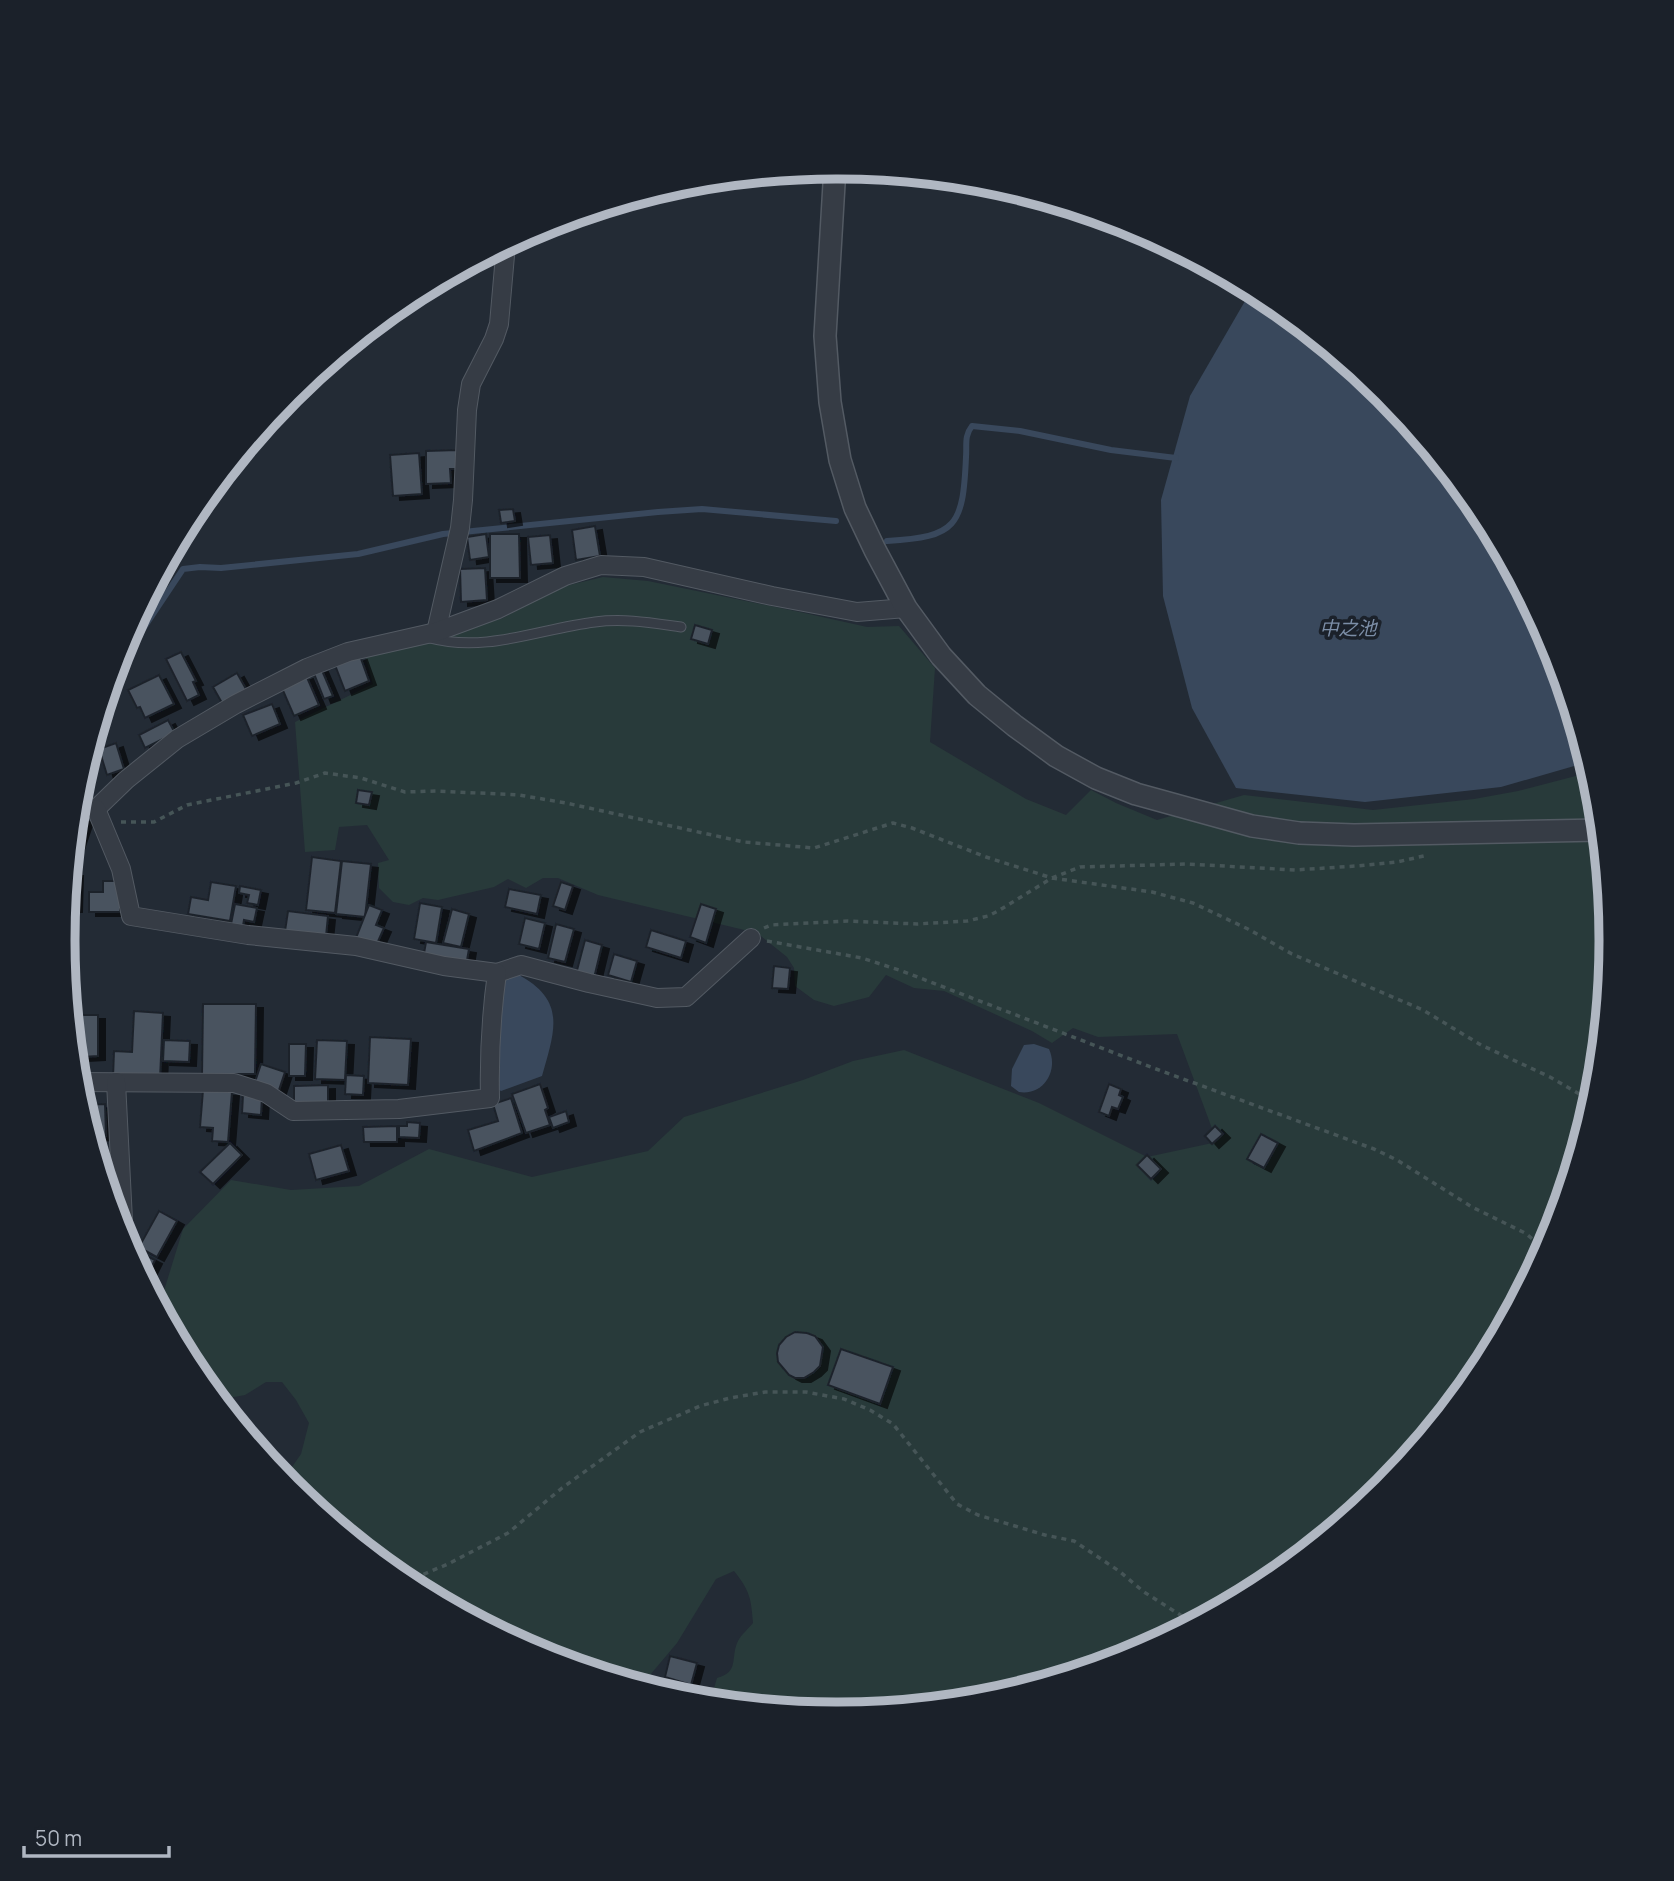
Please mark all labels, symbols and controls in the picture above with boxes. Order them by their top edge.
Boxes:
water label: 中之池 [1319,615,1378,641]
scale bar [24,1814,170,1858]
text: 50 m [35,1824,82,1852]

